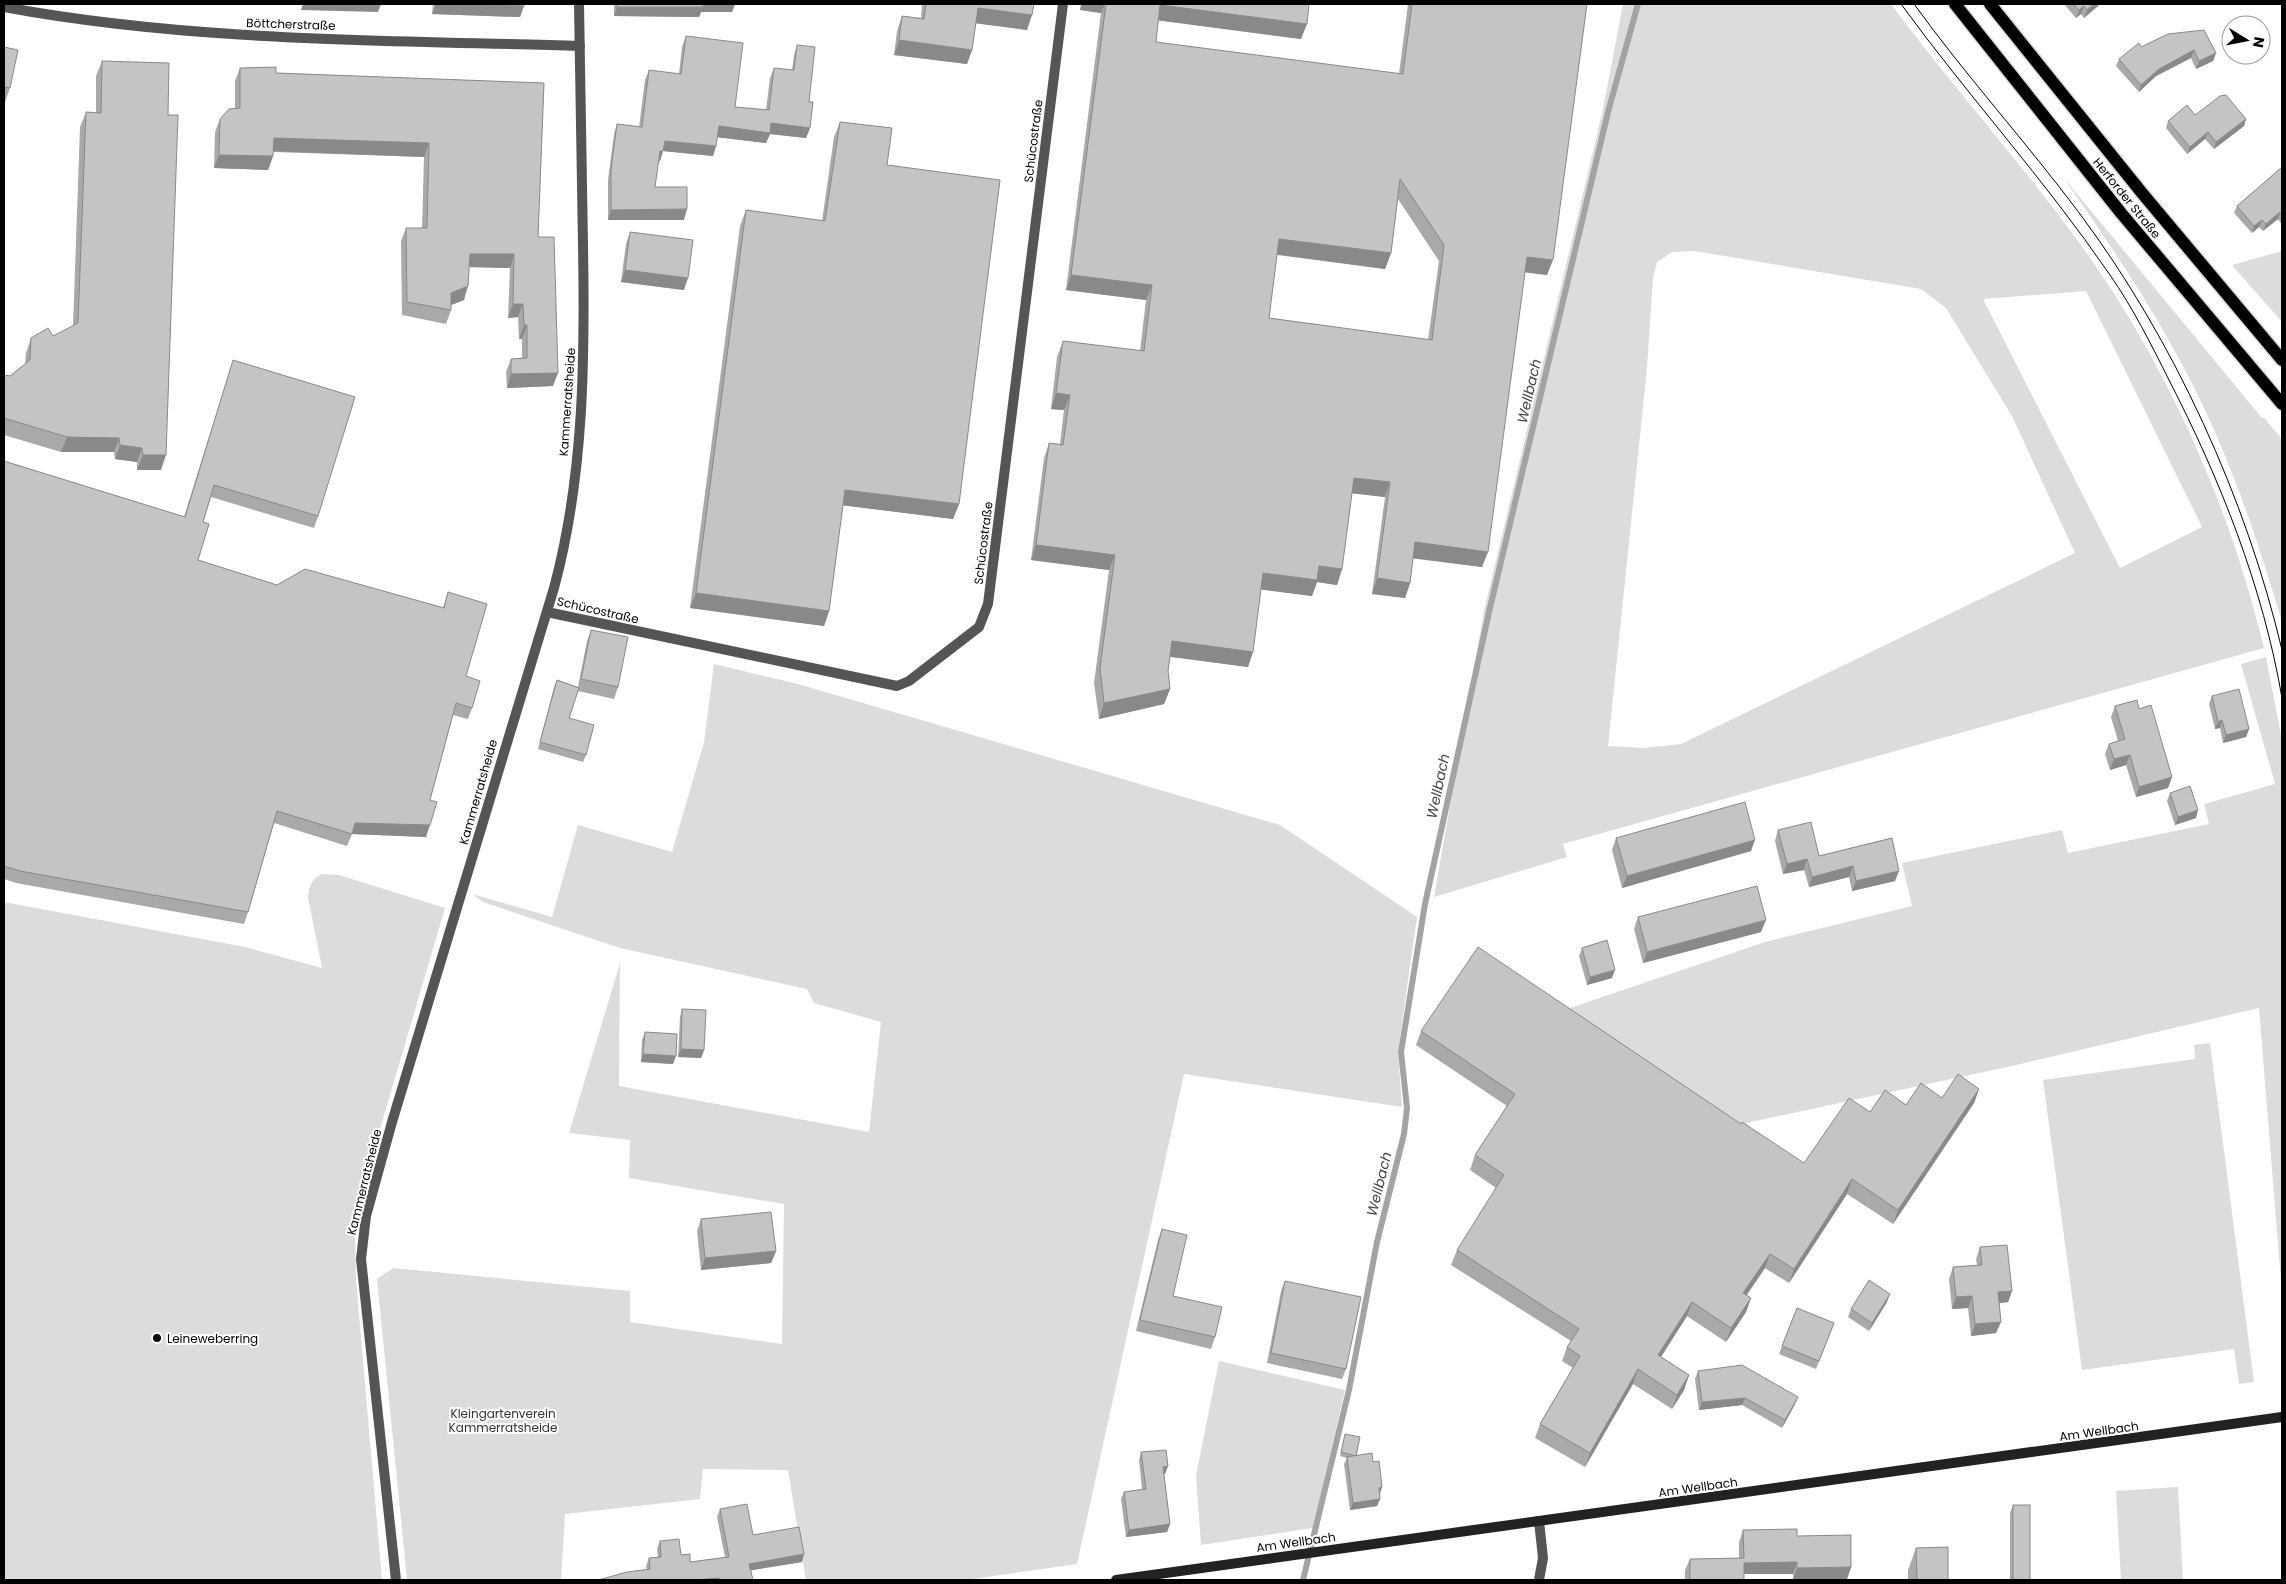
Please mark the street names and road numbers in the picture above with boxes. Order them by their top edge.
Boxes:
street label: Böttcherstraße [246,14,336,34]
street label: Schücostraße [1019,99,1047,183]
street label: Herforder Straße [2089,154,2165,242]
street label: Kammerratsheide [555,347,579,457]
street label: Schücostraße [969,501,997,585]
street label: Schücostraße [555,592,641,628]
street label: Kammerratsheide [455,737,501,847]
street label: Kammerratsheide [343,1127,385,1237]
street label: Am Wellbach [2058,1417,2140,1445]
street label: Am Wellbach [1657,1473,1739,1501]
street label: Am Wellbach [1255,1528,1337,1556]

